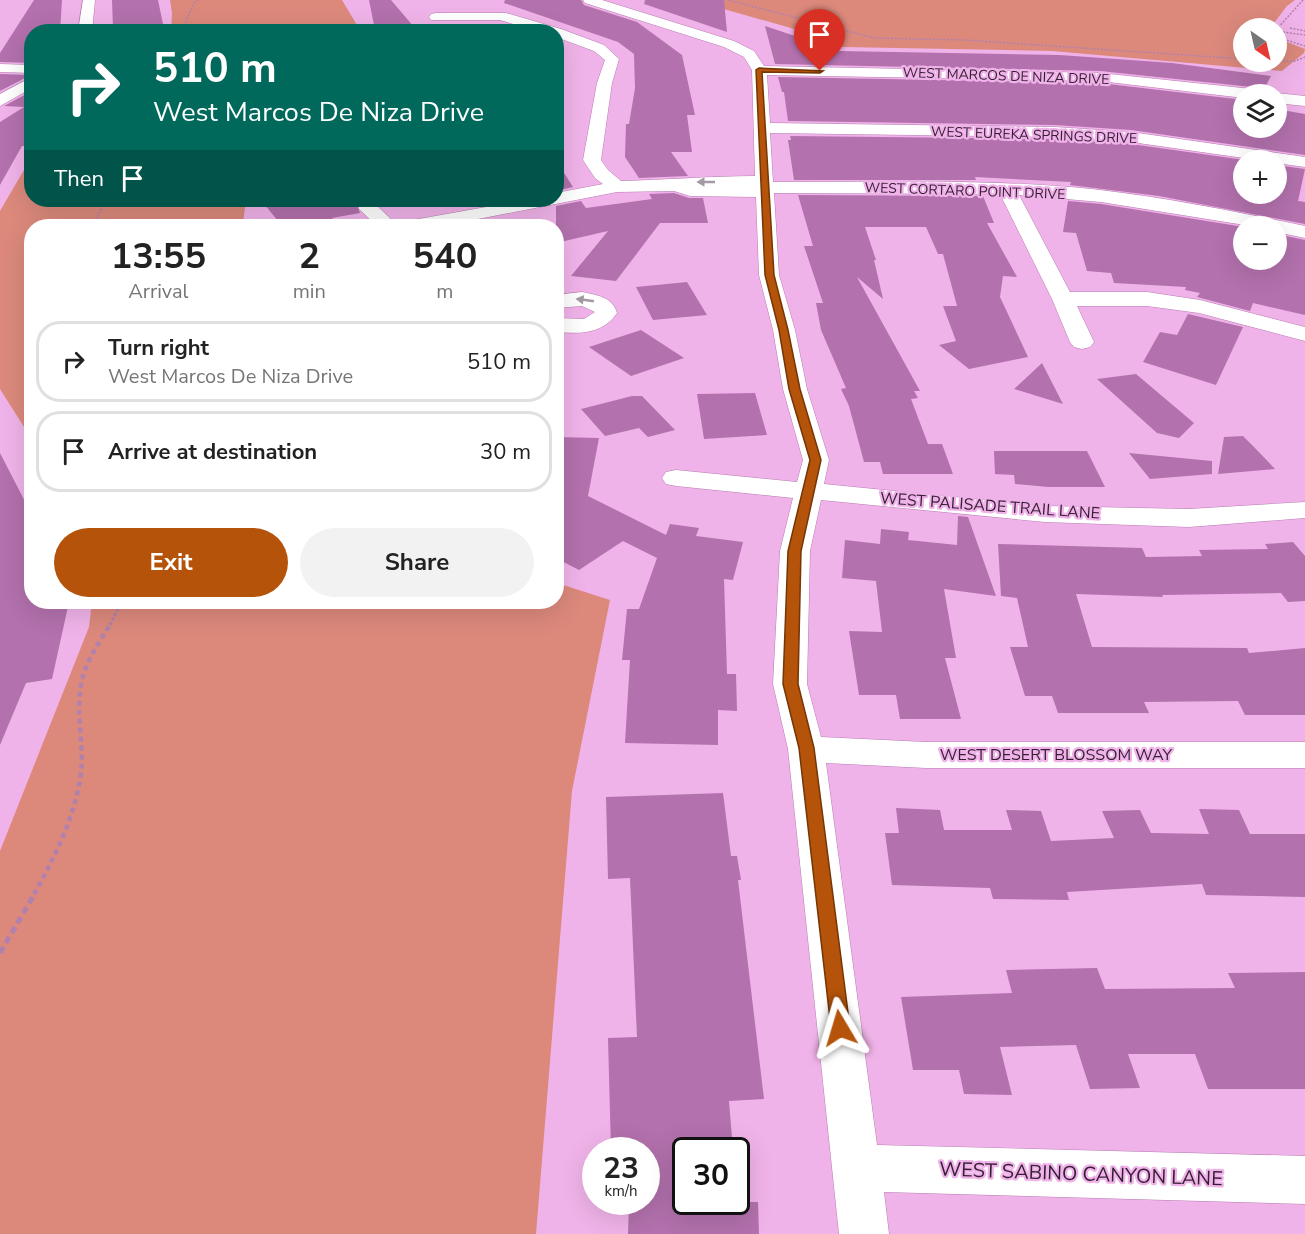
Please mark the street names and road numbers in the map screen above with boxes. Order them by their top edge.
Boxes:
street label: WEST MARCOS DE NIZA DRIVE [902,63,1110,89]
street label: WEST EUREKA SPRINGS DRIVE [931,122,1137,148]
street label: WEST CORTARO POINT DRIVE [864,178,1066,204]
street label: WEST PALISADE TRAIL LANE [879,487,1101,525]
street label: WEST DESERT BLOSSOM WAY [940,744,1173,766]
street label: WEST SABINO CANYON LANE [939,1156,1223,1192]

